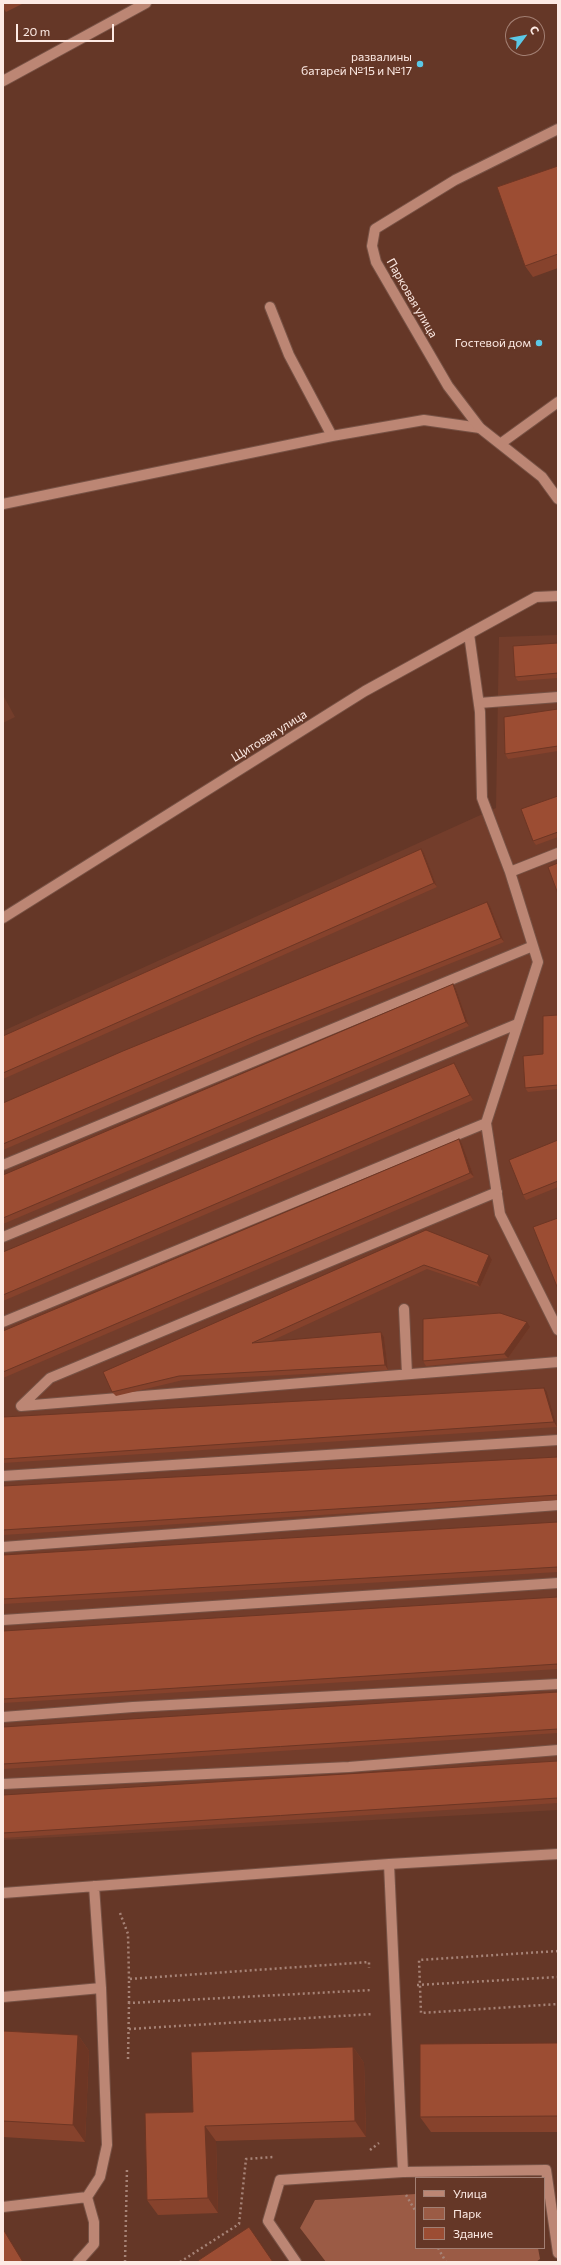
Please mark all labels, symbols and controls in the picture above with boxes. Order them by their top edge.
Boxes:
scale bar [18,16,116,42]
north arrow [505,16,545,56]
text: С [527,23,542,37]
text: 20 m [23,24,50,38]
place label: развалины батарей №15 и №17 [301,50,412,78]
marker: развалины батарей №15 и №17 [415,59,425,69]
street label: Парковая улица [383,256,441,340]
place label: Гостевой дом [455,336,531,350]
marker: Гостевой дом [534,338,544,348]
street label: Щитовая улица [229,707,309,765]
legend [415,2177,545,2249]
text: Улица [453,2186,487,2200]
text: Парк [453,2206,482,2220]
text: Здание [453,2226,493,2240]

